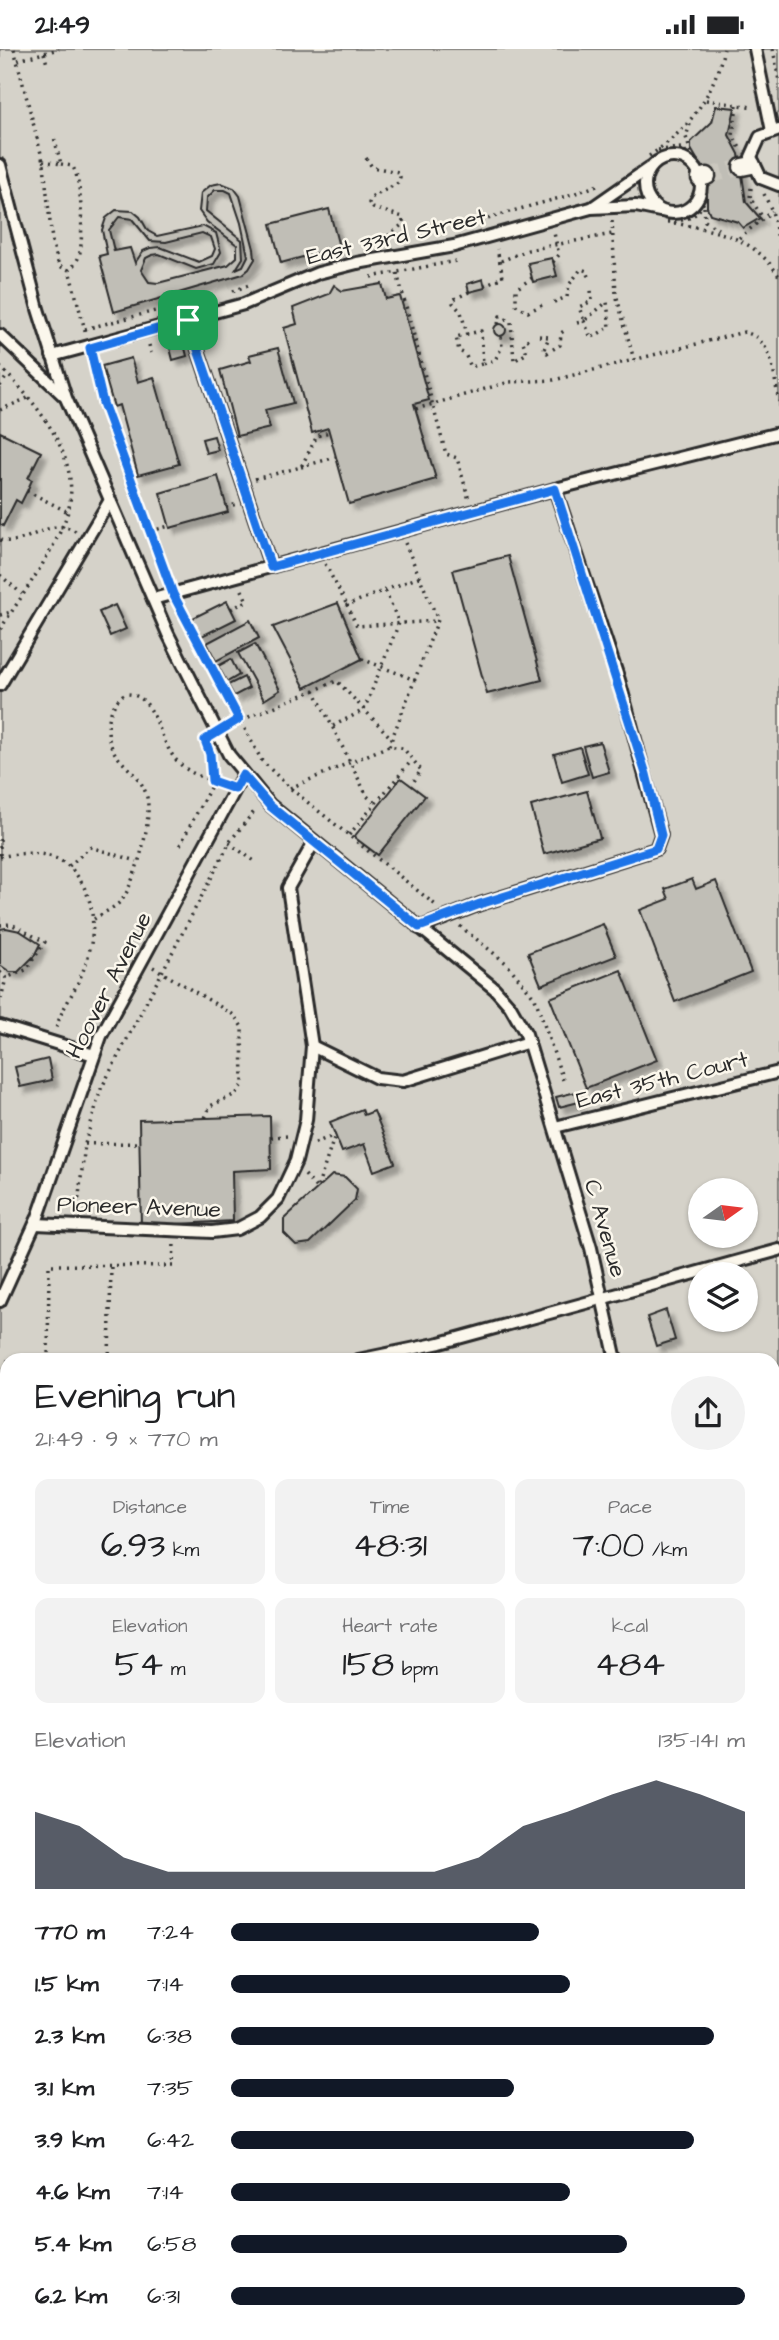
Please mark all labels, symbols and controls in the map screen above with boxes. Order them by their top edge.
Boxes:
text: 21:49 [35,7,90,43]
street label: East 33rd Street [303,201,490,273]
pin [158,290,218,350]
icon: arrive [169,301,207,339]
street label: Hoover Avenue [58,907,160,1064]
street label: East 35th Court [573,1043,752,1117]
street label: C Avenue [576,1176,634,1281]
north arrow [688,1178,758,1248]
map controls [688,1178,758,1332]
street label: Pioneer Avenue [56,1188,222,1226]
button: layers [688,1262,758,1332]
text: Evening run [35,1371,236,1423]
button: share [671,1376,745,1450]
text: 21:49 · 9 × 770 m [35,1423,218,1455]
text: Distance [113,1494,187,1521]
text: Time [370,1494,410,1521]
text: Pace [608,1494,652,1521]
text: 6.93 [101,1521,165,1570]
text: 48:31 [353,1521,427,1570]
text: 7:00 [573,1521,644,1570]
text: km [165,1537,199,1564]
text: /km [644,1537,687,1564]
text: Elevation [113,1613,187,1640]
text: Heart rate [342,1613,438,1640]
text: kcal [612,1613,648,1640]
text: 54 [114,1640,163,1689]
text: 158 [342,1640,394,1689]
text: 484 [595,1640,665,1689]
text: m [163,1656,186,1683]
text: bpm [394,1656,438,1683]
text: Elevation [35,1724,126,1756]
text: 135–141 m [658,1724,745,1756]
text: 770 m [35,1916,105,1948]
text: 7:24 [147,1916,194,1948]
text: 1.5 km [35,1968,99,2000]
text: 7:14 [147,1968,184,2000]
text: 2.3 km [35,2020,104,2052]
text: 6:38 [147,2020,192,2052]
text: 3.1 km [35,2072,94,2104]
text: 7:35 [147,2072,193,2104]
text: 3.9 km [35,2124,104,2156]
text: 6:42 [147,2124,194,2156]
text: 4.6 km [35,2176,110,2208]
text: 7:14 [147,2176,184,2208]
text: 5.4 km [35,2228,111,2260]
text: 6:58 [147,2228,196,2260]
text: 6.2 km [35,2280,107,2312]
text: 6:31 [147,2280,180,2312]

